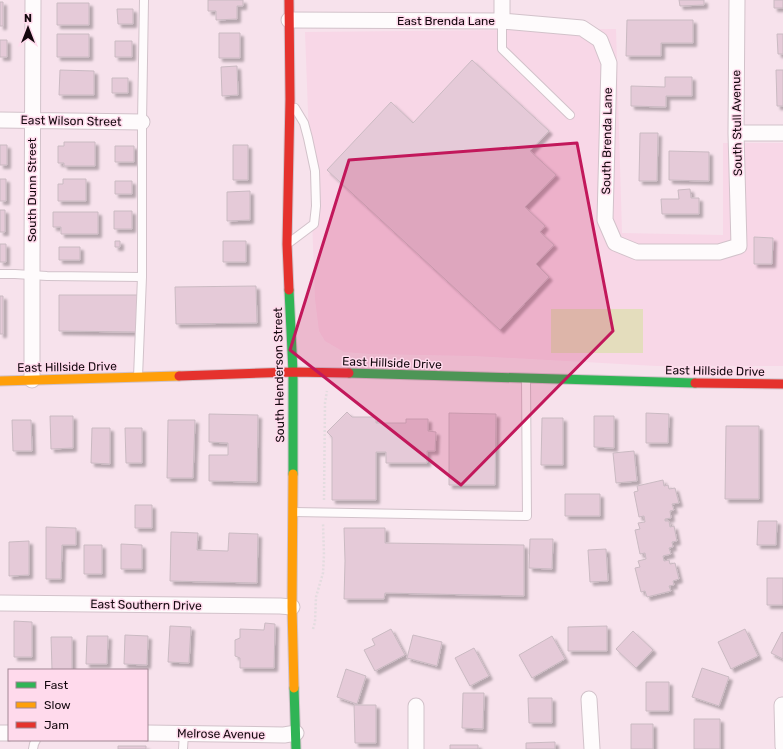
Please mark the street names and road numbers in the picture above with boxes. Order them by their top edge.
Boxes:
street label: East Brenda Lane [397,14,495,28]
street label: South Stull Avenue [729,69,745,176]
street label: South Brenda Lane [599,87,615,195]
street label: East Wilson Street [20,113,122,129]
street label: South Dunn Street [25,138,39,242]
street label: South Henderson Street [271,307,287,443]
street label: East Hillside Drive [342,354,442,372]
street label: East Hillside Drive [17,359,117,375]
street label: East Hillside Drive [665,363,765,379]
street label: East Southern Drive [90,597,202,613]
street label: Melrose Avenue [177,726,265,742]

